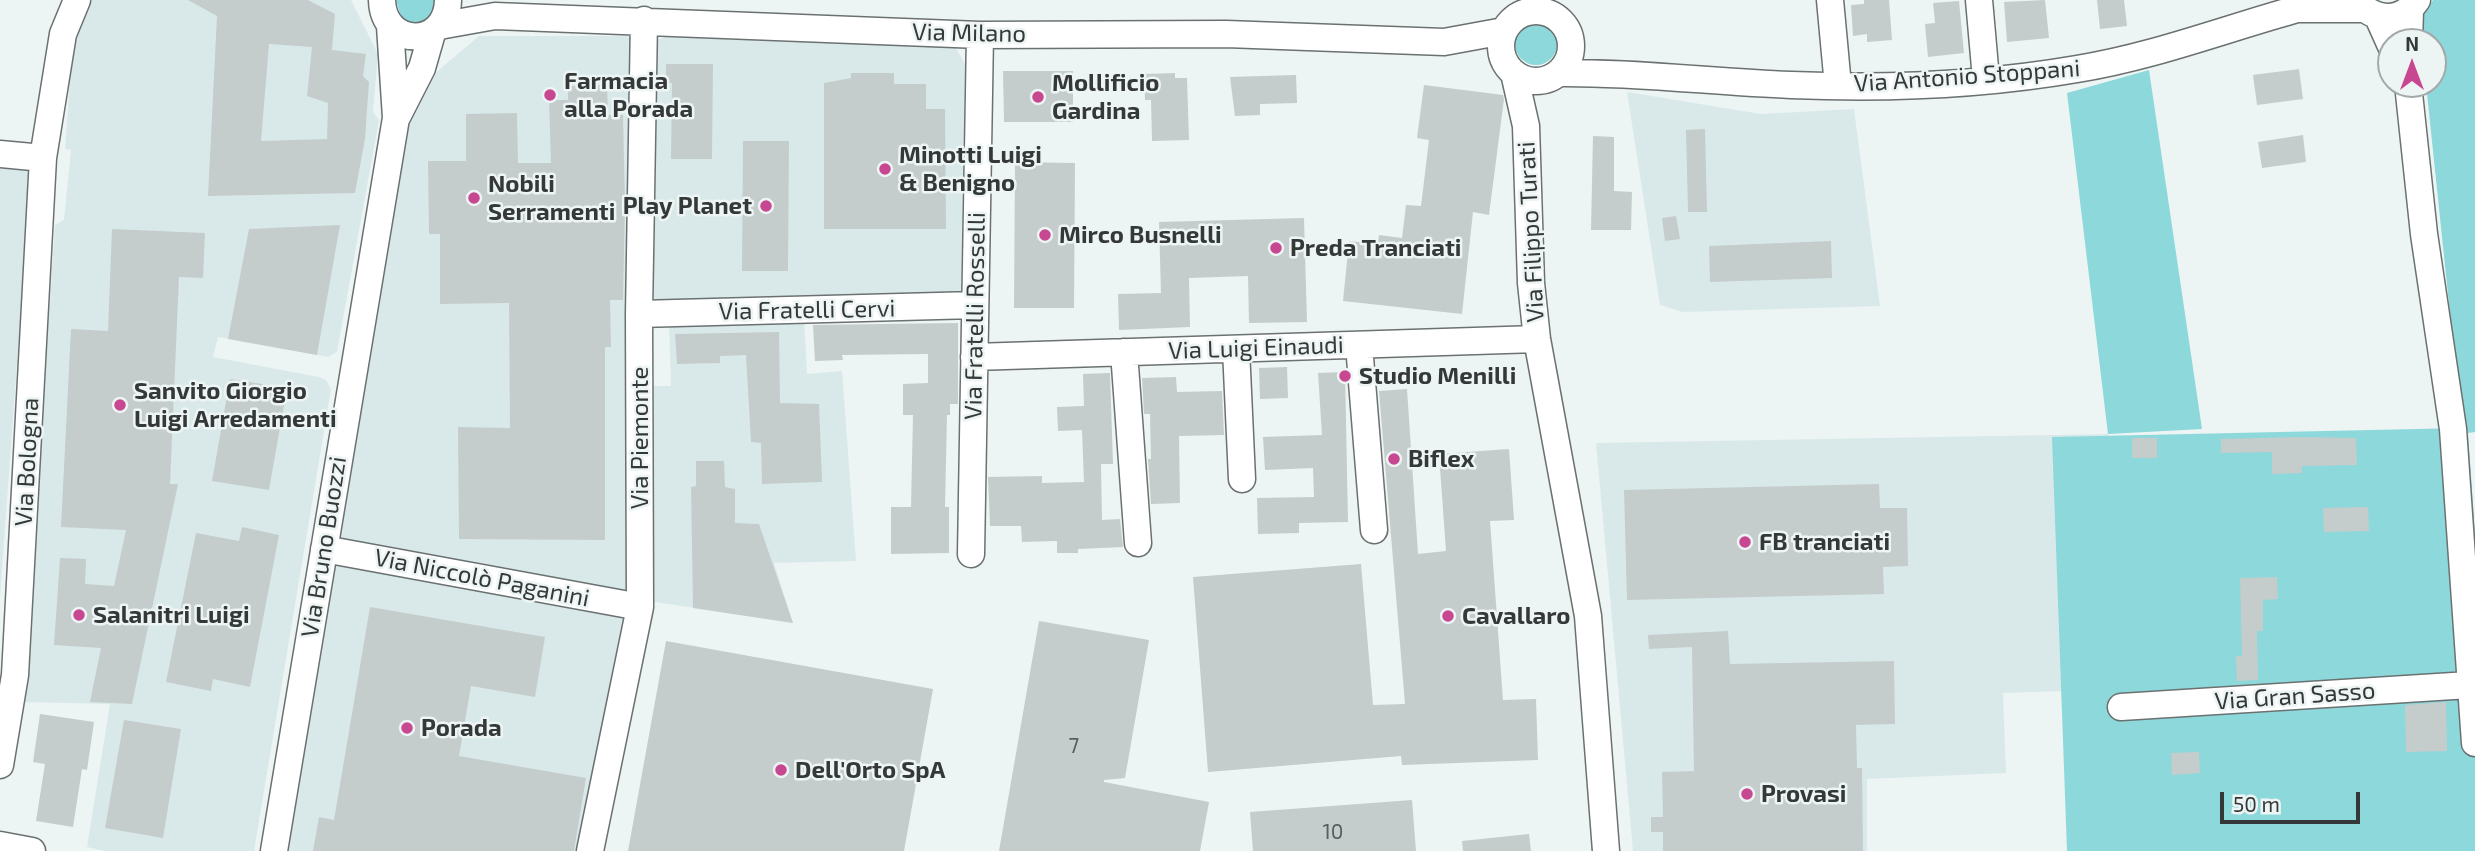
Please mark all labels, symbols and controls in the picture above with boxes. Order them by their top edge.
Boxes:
street label: Via Milano [912,18,1026,48]
north arrow [2377,28,2447,98]
text: N [2405,32,2419,55]
street label: Via Antonio Stoppani [1853,54,2081,98]
place label: Farmacia alla Porada [564,67,693,123]
place label: Mollificio Gardina [1052,69,1159,125]
marker: Farmacia alla Porada [542,87,558,103]
marker: Mollificio Gardina [1030,89,1046,105]
place label: Minotti Luigi & Benigno [899,141,1042,197]
street label: Via Filippo Turati [1512,141,1550,323]
marker: Minotti Luigi & Benigno [877,161,893,177]
place label: Nobili Serramenti [488,170,615,226]
marker: Nobili Serramenti [466,190,482,206]
place label: Play Planet [623,192,752,220]
marker: Play Planet [758,198,774,214]
street label: Via Fratelli Rosselli [959,212,991,420]
place label: Mirco Busnelli [1059,221,1222,249]
marker: Mirco Busnelli [1037,227,1053,243]
place label: Preda Tranciati [1290,234,1461,262]
marker: Preda Tranciati [1268,240,1284,256]
street label: Via Fratelli Cervi [718,294,896,326]
street label: Via Luigi Einaudi [1168,331,1344,365]
place label: Studio Menilli [1359,362,1516,390]
street label: Via Piemonte [626,367,654,509]
marker: Studio Menilli [1337,368,1353,384]
place label: Sanvito Giorgio Luigi Arredamenti [134,377,337,433]
street label: Via Bologna [9,397,45,527]
marker: Sanvito Giorgio Luigi Arredamenti [112,397,128,413]
place label: Biflex [1408,445,1474,473]
marker: Biflex [1386,451,1402,467]
street label: Via Bruno Buozzi [295,454,353,640]
place label: FB tranciati [1759,528,1890,556]
marker: FB tranciati [1737,534,1753,550]
street label: Via Niccolò Paganini [372,543,592,613]
place label: Salanitri Luigi [93,601,250,629]
place label: Cavallaro [1462,602,1570,630]
marker: Salanitri Luigi [71,607,87,623]
marker: Cavallaro [1440,608,1456,624]
street label: Via Gran Sasso [2214,676,2376,716]
place label: Porada [421,714,502,742]
marker: Porada [399,720,415,736]
house number: 7 [1069,733,1079,759]
place label: Dell'Orto SpA [795,756,945,784]
marker: Dell'Orto SpA [773,762,789,778]
scale bar [2223,778,2363,822]
place label: Provasi [1761,780,1846,808]
marker: Provasi [1739,786,1755,802]
text: 50 m [2233,791,2280,816]
house number: 10 [1322,819,1344,845]

